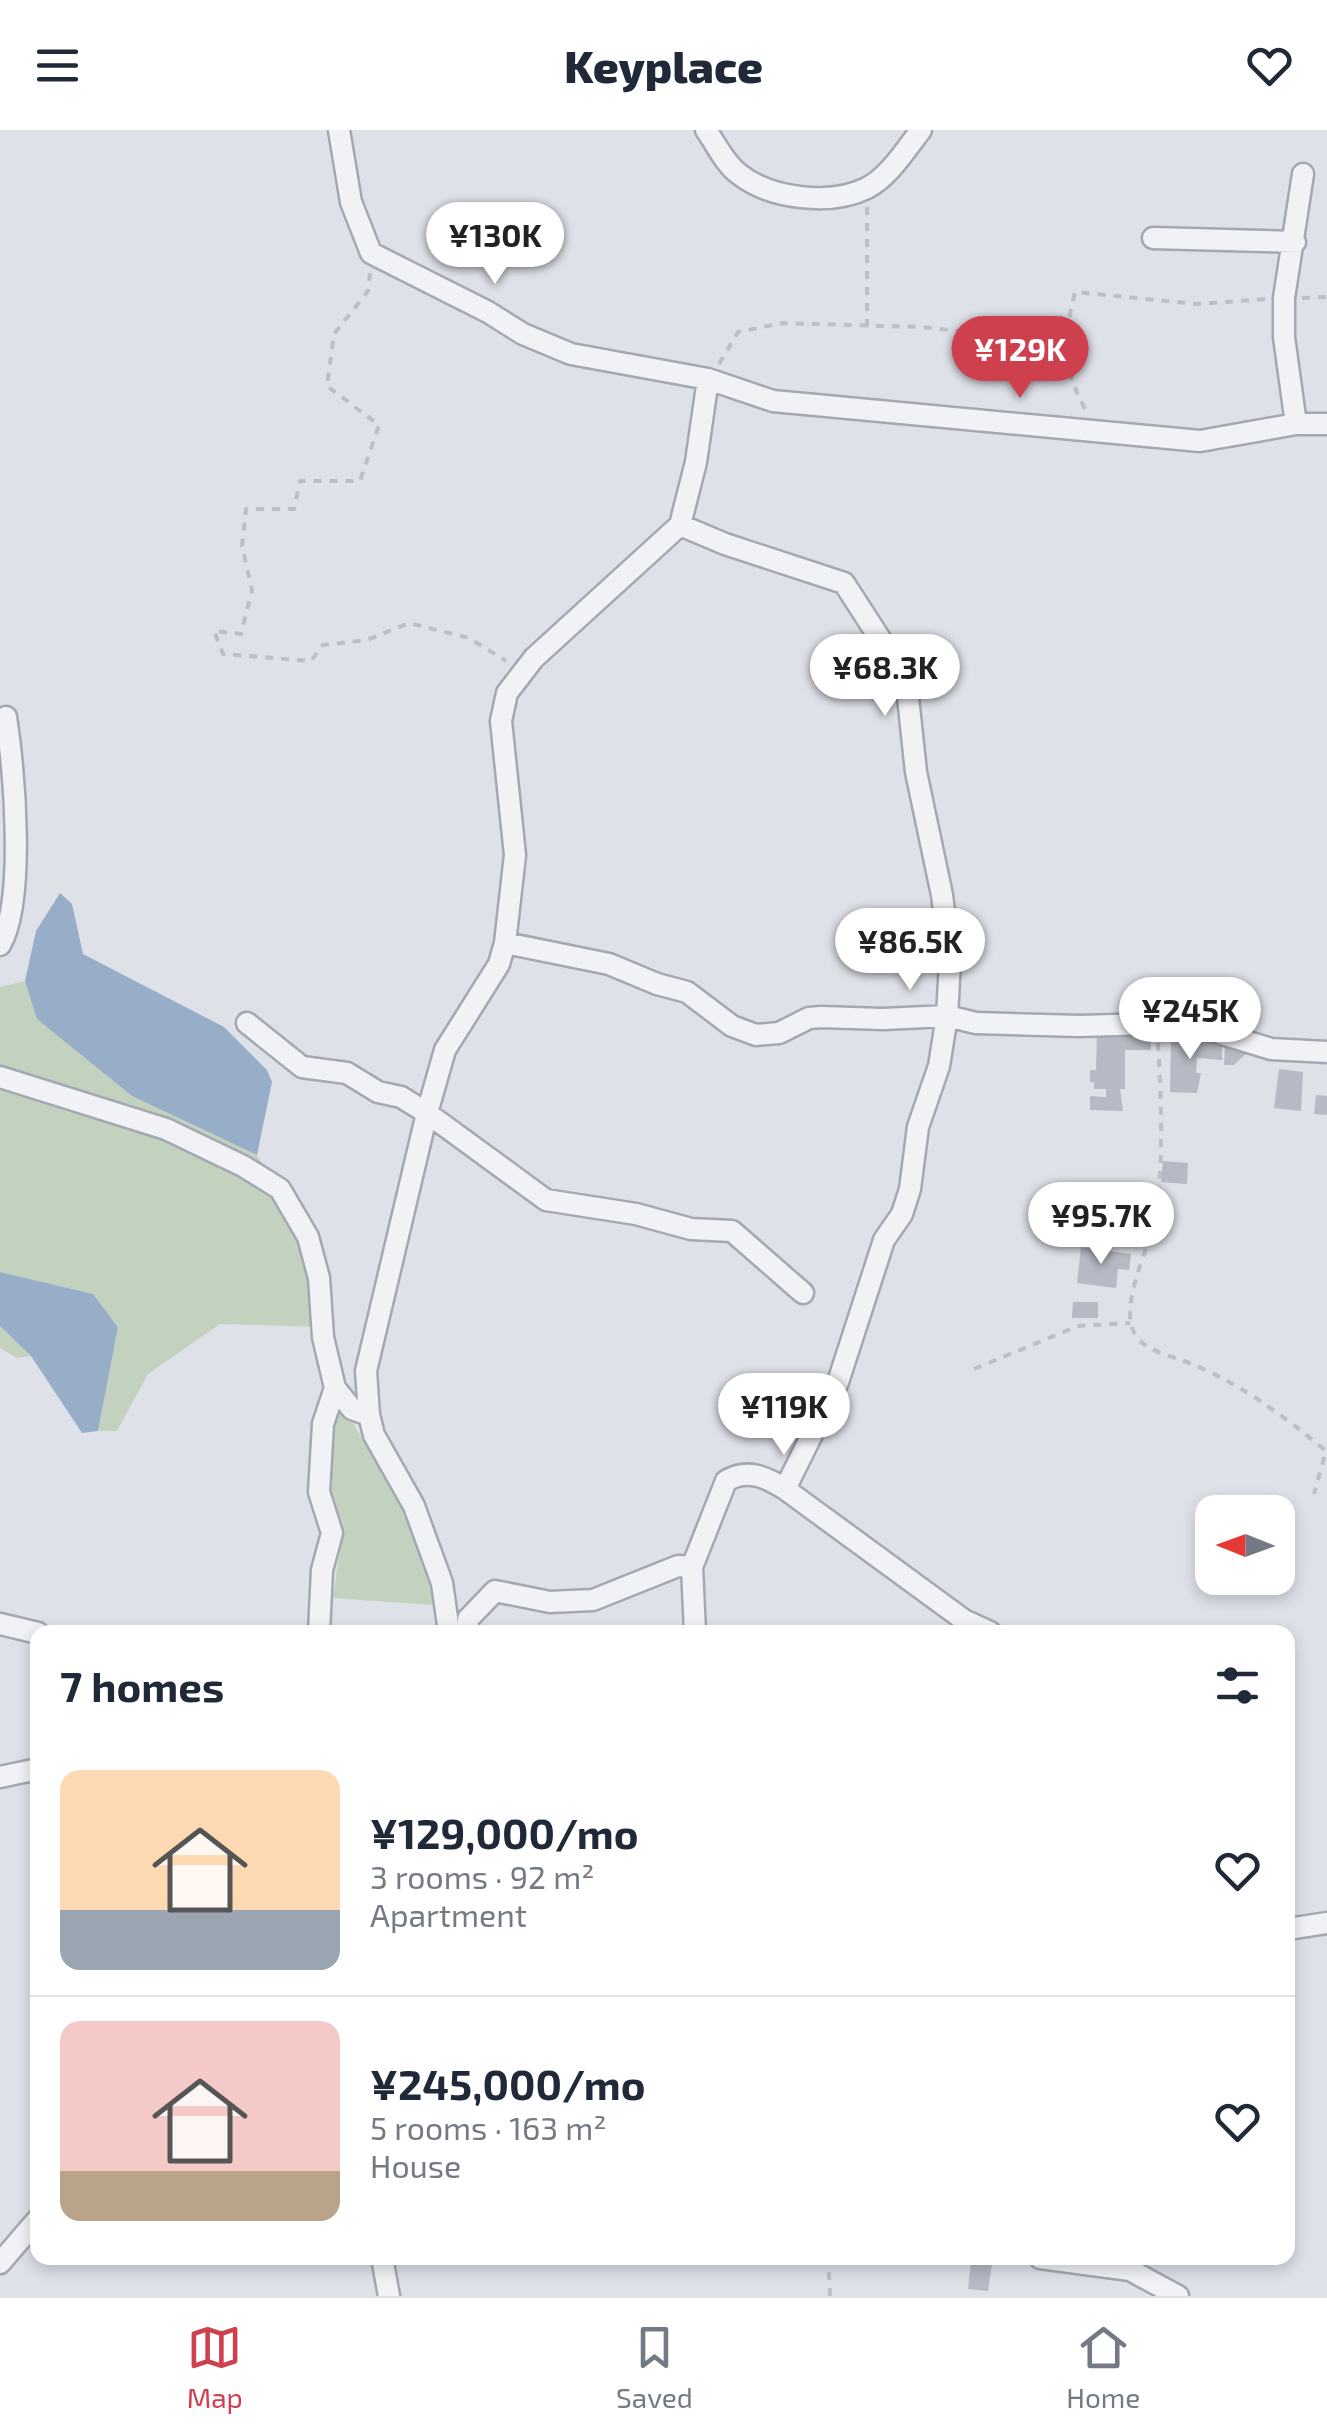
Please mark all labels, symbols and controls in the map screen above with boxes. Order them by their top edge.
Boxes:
icon: menu [30,38,85,93]
text: Keyplace [564,38,763,92]
icon: heart [1242,38,1297,93]
pin: ¥130K [425,202,565,287]
text: ¥130K [448,215,542,253]
pin: ¥129K [950,316,1090,401]
text: ¥129K [974,329,1066,367]
pin: ¥68.3K [804,634,966,719]
text: ¥68.3K [832,647,938,685]
pin: ¥86.5K [829,908,991,993]
text: ¥86.5K [857,921,963,959]
pin: ¥245K [1120,977,1260,1062]
text: ¥245K [1141,990,1239,1028]
pin: ¥95.7K [1020,1182,1182,1267]
text: ¥95.7K [1050,1195,1152,1233]
pin: ¥119K [714,1373,854,1458]
text: ¥119K [740,1386,828,1424]
north arrow [1195,1495,1295,1595]
map controls [1195,1495,1295,1595]
icon: filters [1210,1658,1265,1713]
text: 7 homes [60,1660,224,1710]
text: ¥129,000/mo [370,1807,639,1857]
icon: home [140,1810,260,1930]
icon: heart [1210,1843,1265,1898]
text: 3 rooms · 92 m² [370,1857,595,1895]
text: Apartment [370,1895,527,1933]
text: ¥245,000/mo [370,2058,646,2108]
icon: home [140,2061,260,2181]
icon: heart [1210,2094,1265,2149]
text: 5 rooms · 163 m² [370,2108,606,2146]
text: House [370,2146,461,2184]
tab: Map [187,2320,243,2414]
tab: Saved [616,2320,693,2414]
tab: Home [1066,2320,1140,2414]

